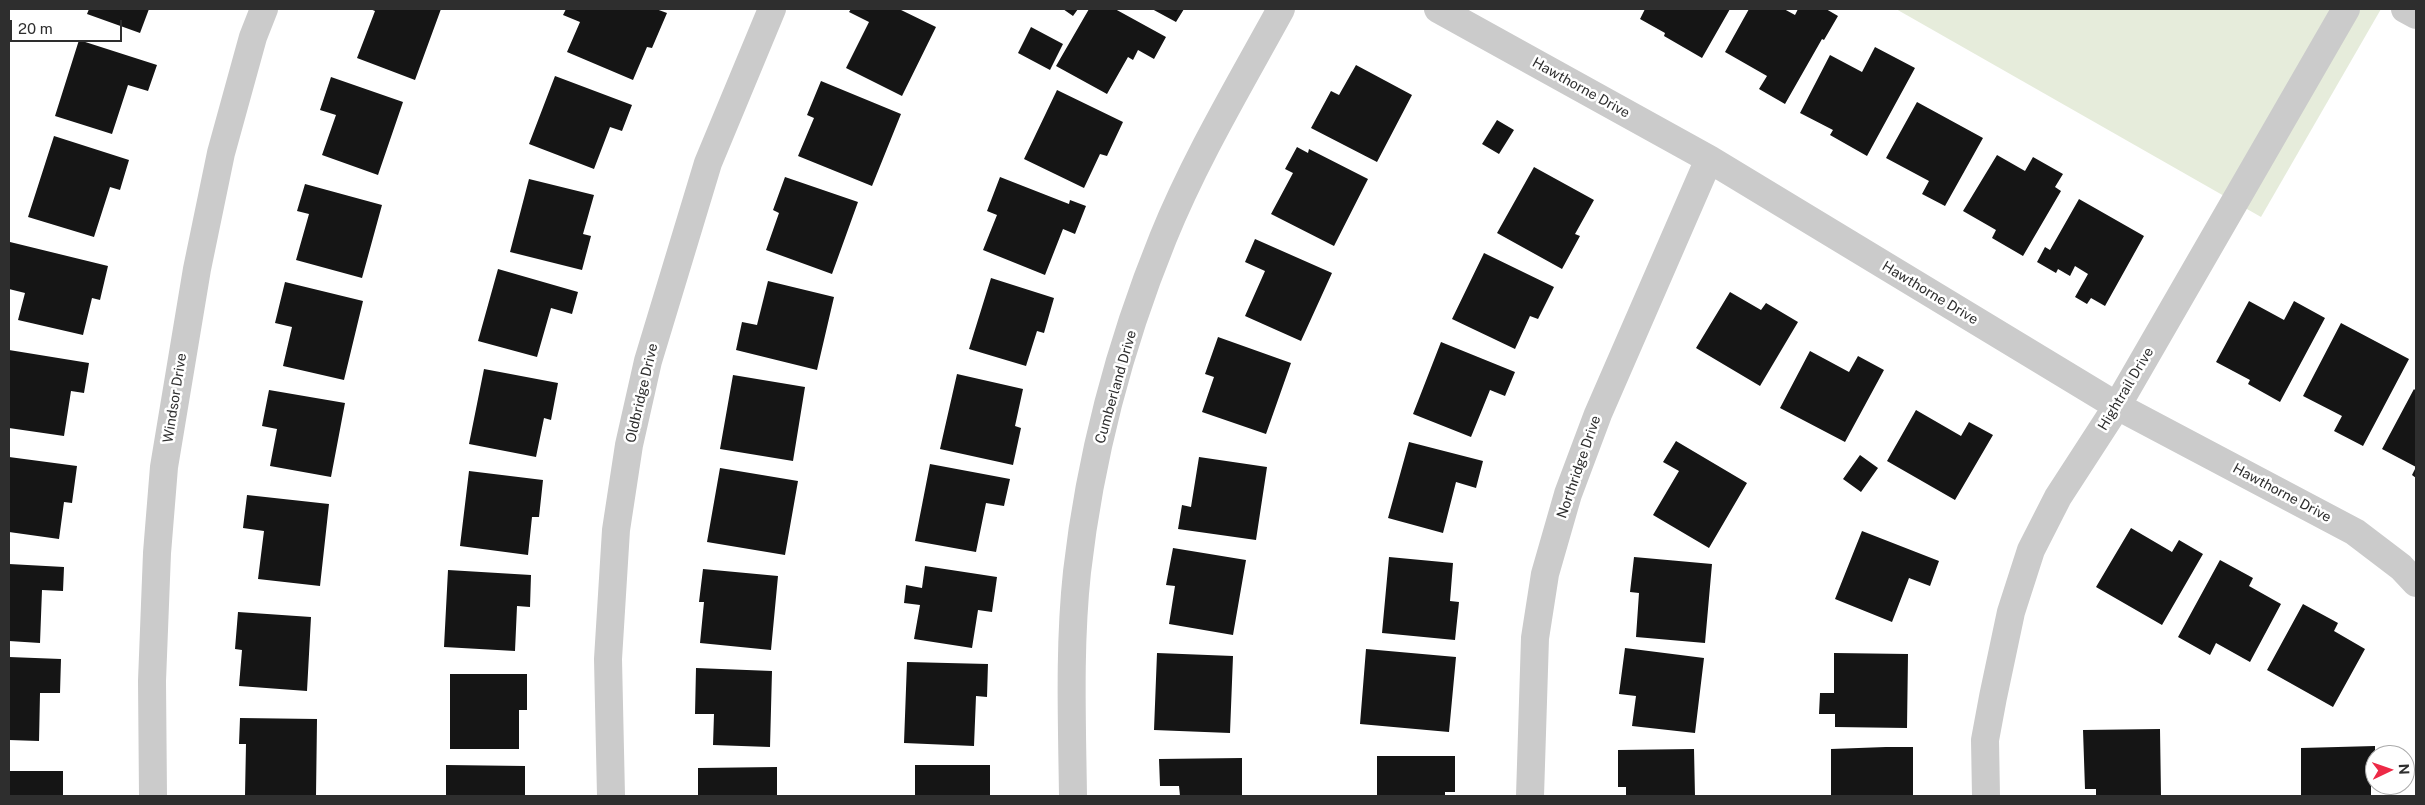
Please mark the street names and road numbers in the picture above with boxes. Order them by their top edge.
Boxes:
street label: Hawthorne Drive [1529,54,1633,122]
street label: Hawthorne Drive [1879,258,1981,328]
street label: Cumberland Drive [1092,328,1140,446]
street label: Oldbridge Drive [622,342,662,444]
street label: Hightrail Drive [2095,344,2157,434]
street label: Windsor Drive [160,352,190,444]
street label: Northridge Drive [1554,413,1604,521]
street label: Hawthorne Drive [2230,460,2334,526]

